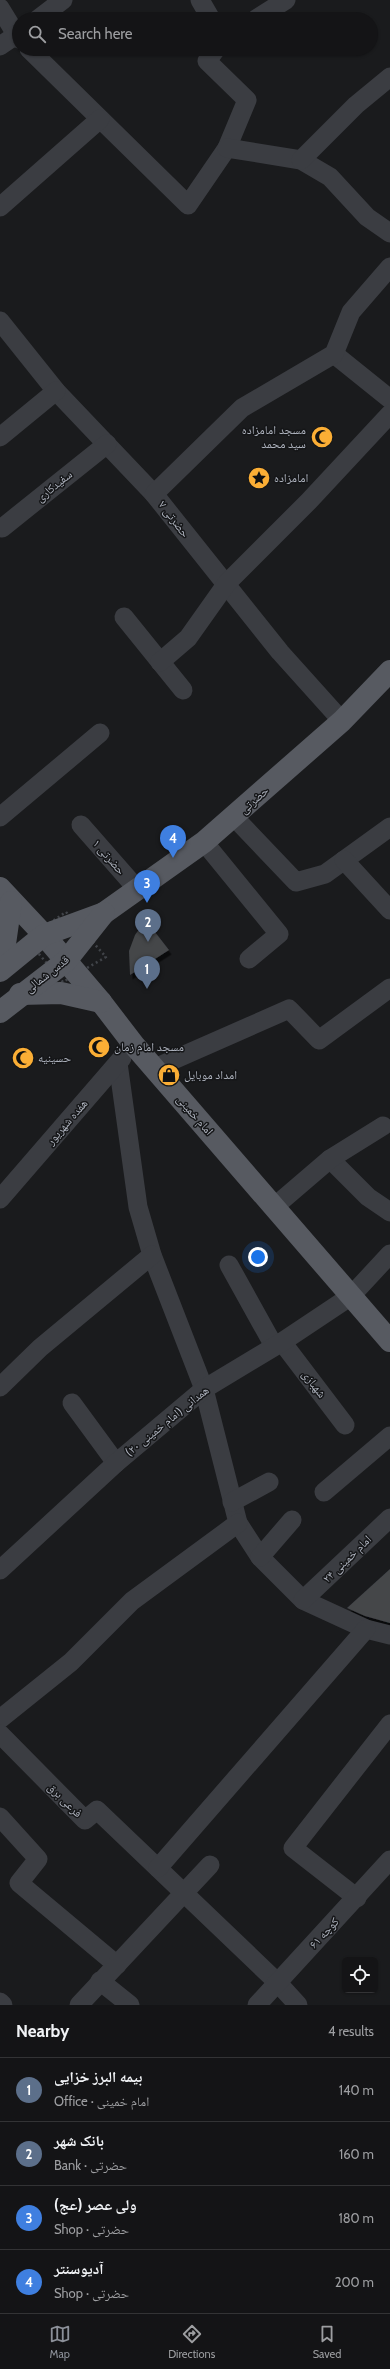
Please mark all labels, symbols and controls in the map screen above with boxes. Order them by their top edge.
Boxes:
search box [12,12,378,56]
icon: search [26,23,48,45]
text: Search here [58,25,133,43]
place label: مسجد امامزاده سید محمد [242,422,306,451]
mosque icon: مسجد امامزاده سید محمد [309,424,335,450]
place icon: امامزاده [246,465,272,491]
street label: سفیدکاری [32,466,75,505]
place label: امامزاده [274,470,309,485]
street label: حضرتی ۷ [156,497,193,540]
street label: حضرتی [236,782,272,817]
pin: 4 [160,825,186,858]
street label: حضرتی ۱ [90,836,129,878]
pin: 3 [134,870,160,903]
pin: 2 [135,909,161,942]
street label: قدس شمالی [21,952,72,996]
pin: 1 [134,956,160,989]
mosque icon: مسجد امام زمان [86,1034,112,1060]
place label: مسجد امام زمان [114,1039,184,1055]
mosque icon: حسینیه [10,1045,36,1071]
place label: حسینیه [38,1050,72,1065]
shop icon: امداد موبایل [156,1062,182,1088]
place label: امداد موبایل [184,1067,237,1082]
street label: امام خمینی [173,1091,217,1139]
street label: هفده شهریور [42,1096,91,1149]
your location [248,1247,268,1267]
street label: شهبازی [299,1367,330,1401]
street label: همدانی (امام خمینی ۲۰) [122,1382,212,1460]
street label: امام خمینی ۲۴ [319,1532,375,1586]
street label: فرعی برق [45,1779,86,1820]
street label: کوچه ۶۱ [305,1914,342,1951]
map controls [342,1957,378,1993]
button: locate [342,1957,378,1993]
text: Nearby [16,2021,69,2041]
text: 4 results [328,2023,374,2039]
text: بیمه البرز خزایی [54,2068,142,2086]
text: 1 [27,2082,31,2098]
text: 140 m [339,2082,374,2098]
text: Office · امام خمینی [54,2093,149,2109]
text: بانک شهر [54,2132,104,2150]
text: 2 [26,2146,32,2162]
text: 160 m [339,2146,374,2162]
text: Bank · حضرتی [54,2157,127,2173]
text: ولی عصر (عج) [54,2196,137,2214]
text: 3 [25,2210,33,2226]
text: 180 m [338,2210,374,2226]
text: Shop · حضرتی [54,2221,129,2237]
text: آدیوسنتر [54,2260,103,2278]
text: 4 [25,2274,33,2290]
text: 200 m [335,2274,374,2290]
text: Shop · حضرتی [54,2285,129,2301]
tab: Map [49,2323,71,2361]
tab: Directions [168,2323,215,2361]
tab: Saved [313,2323,341,2361]

